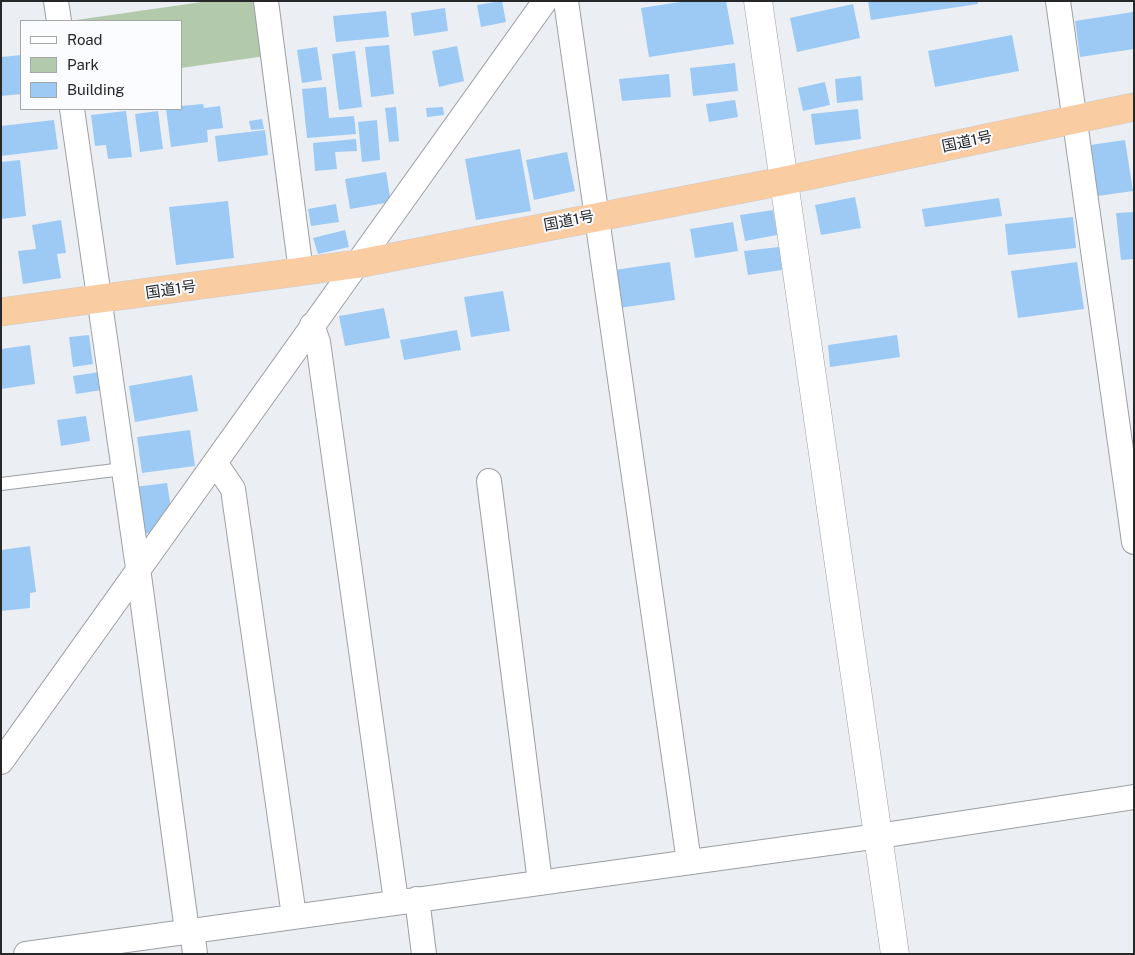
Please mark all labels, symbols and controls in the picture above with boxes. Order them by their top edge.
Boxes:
legend [20,20,182,110]
text: Road [67,31,103,48]
text: Park [67,56,99,73]
text: Building [67,81,125,98]
street label: 国道1号 [940,128,994,156]
street label: 国道1号 [542,207,596,235]
street label: 国道1号 [144,278,198,302]

